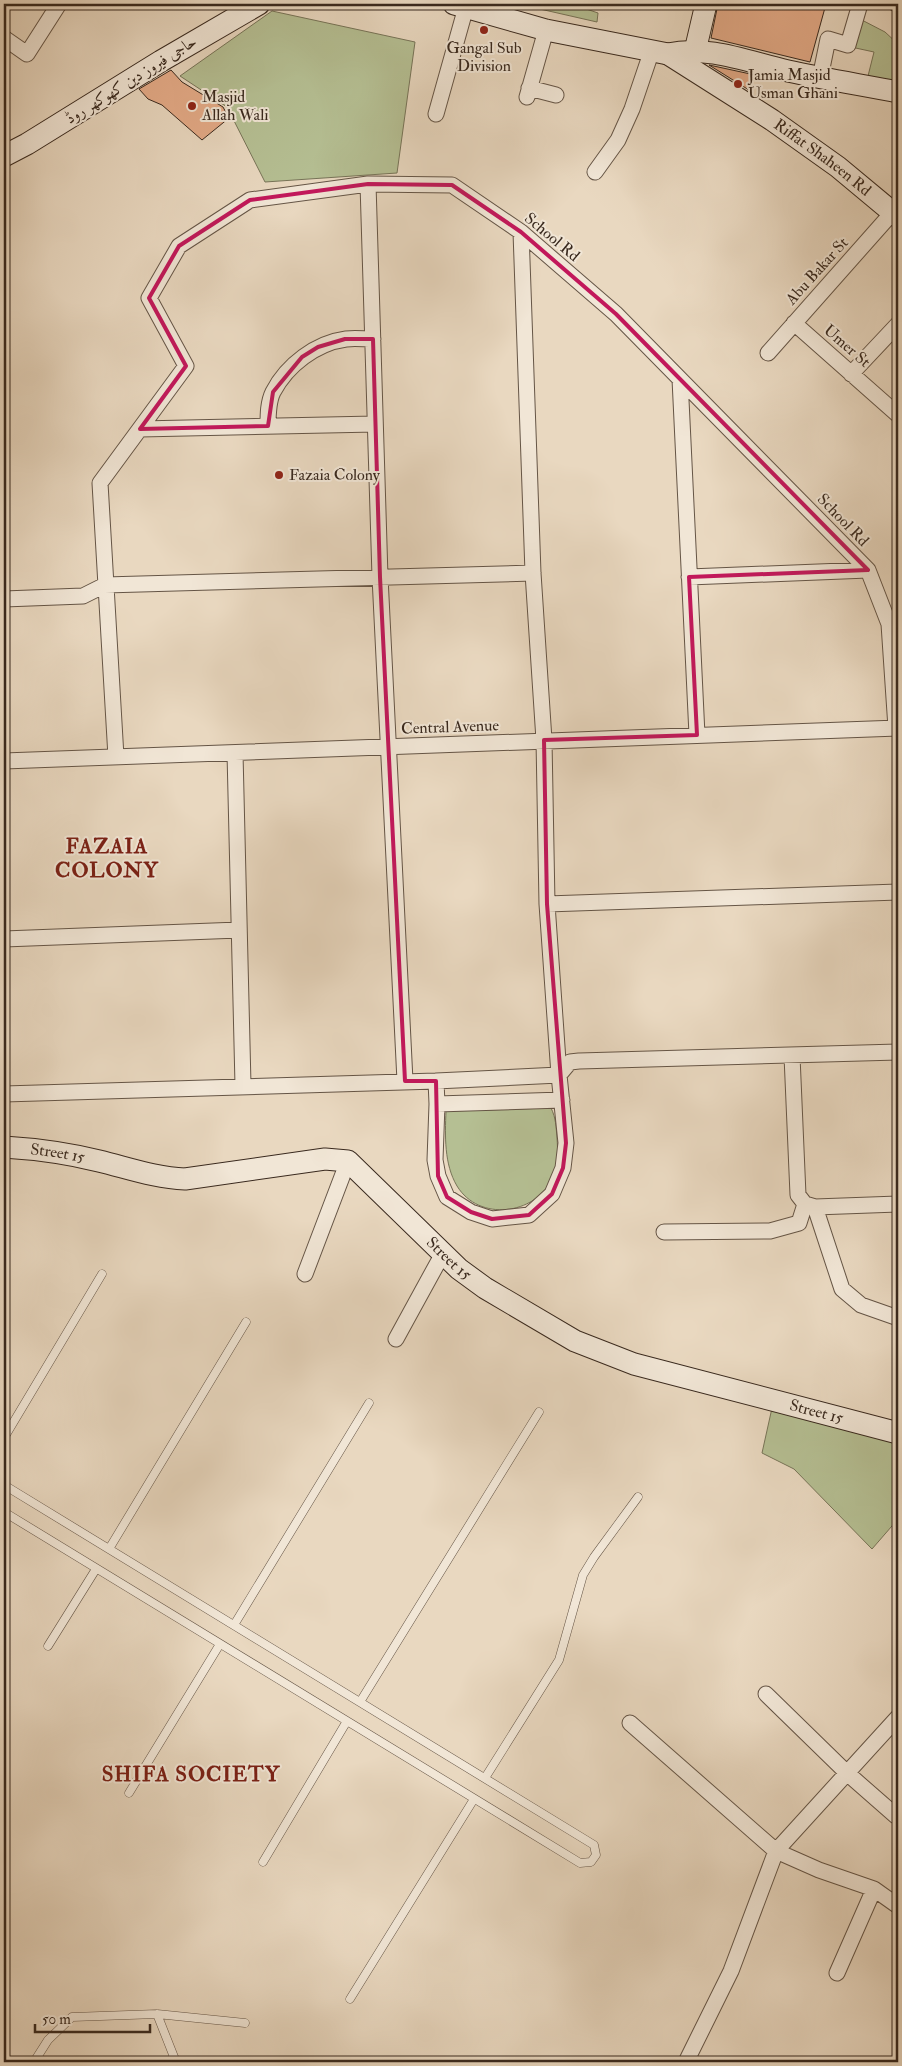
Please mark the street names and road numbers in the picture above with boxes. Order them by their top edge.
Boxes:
street label: حاجی فیروز دین کھوکھر روڈ [62,31,200,129]
street label: Riffat Shaheen Rd [770,115,875,200]
street label: School Rd [520,208,584,266]
street label: Abu Bakar St [781,233,853,310]
street label: Umer St [820,320,874,372]
street label: School Rd [813,489,873,551]
street label: Central Avenue [401,715,500,739]
street label: Street 15 [29,1139,87,1167]
street label: Street 15 [422,1233,475,1285]
street label: Street 15 [787,1395,845,1428]

